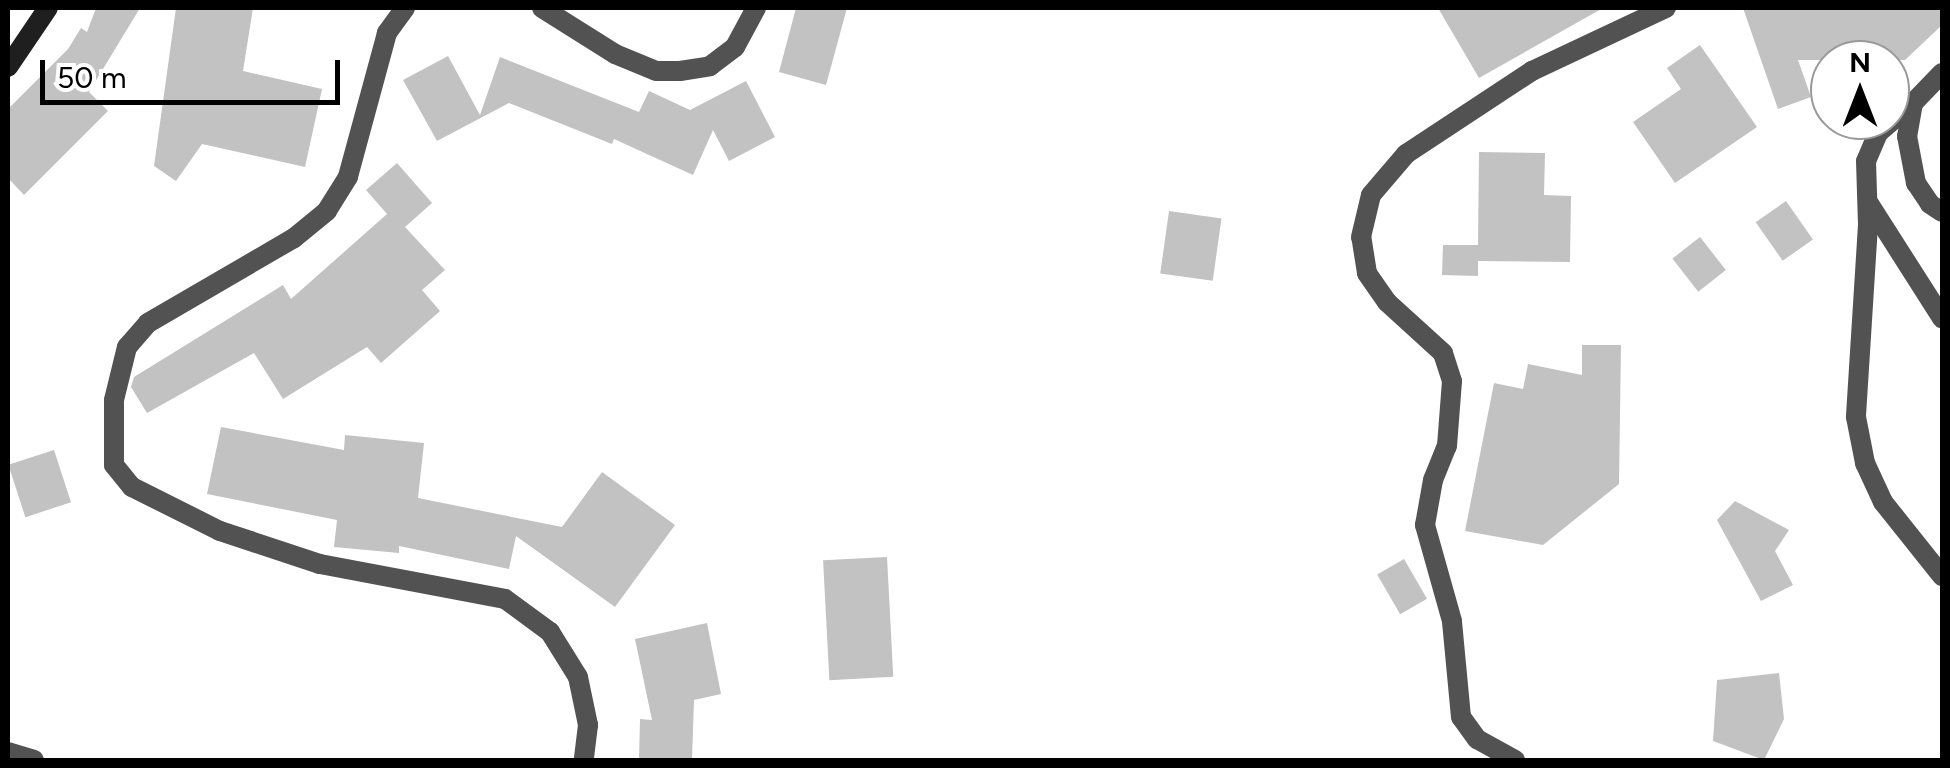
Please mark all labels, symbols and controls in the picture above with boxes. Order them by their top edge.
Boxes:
scale bar [45,40,345,102]
north arrow [1810,40,1910,140]
text: N [1849,45,1871,79]
text: 50 m [57,59,126,96]

